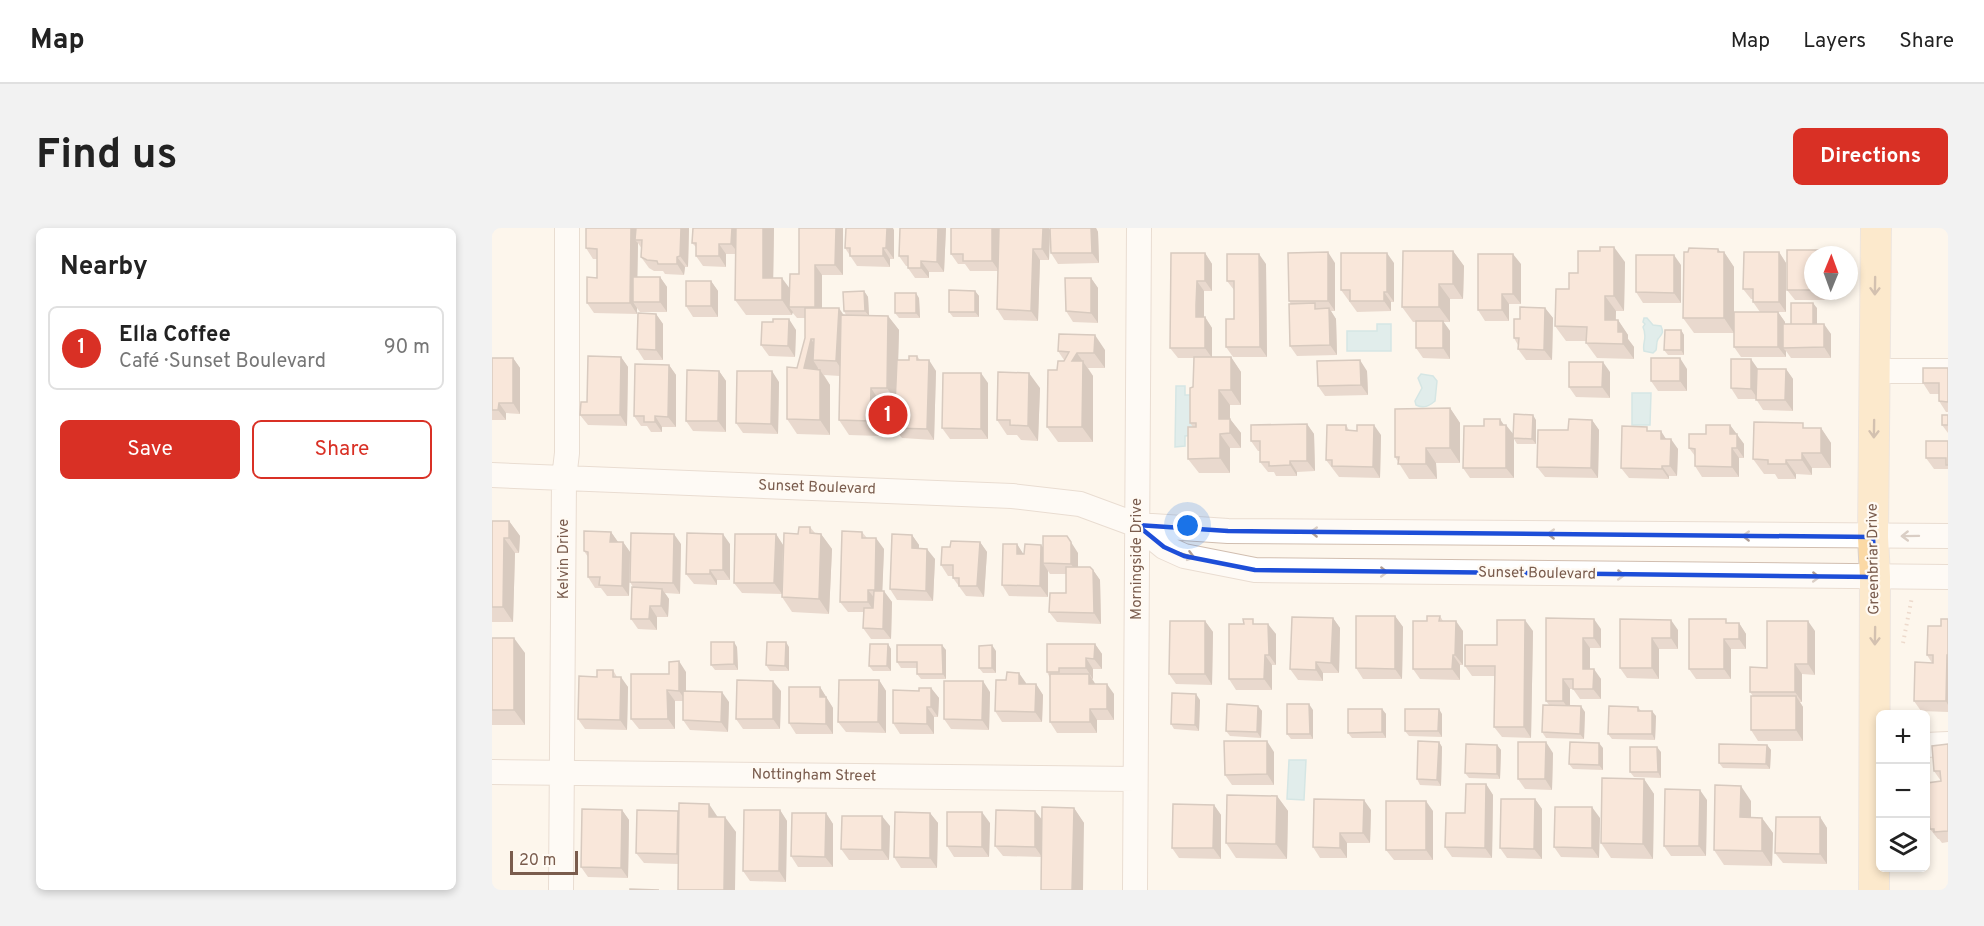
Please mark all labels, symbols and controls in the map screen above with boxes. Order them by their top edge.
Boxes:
text: Map [30,23,85,59]
text: Map [1731,28,1770,55]
text: Layers [1803,28,1866,55]
text: Share [1899,28,1954,55]
button: Directions [1793,128,1948,185]
text: Find us [36,130,177,183]
north arrow [1804,246,1858,300]
text: Nearby [60,251,148,284]
one-way arrow [1870,276,1881,296]
text: Ella Coffee [119,322,231,349]
text: 1 [78,335,86,361]
text: 90 m [384,335,430,361]
text: Café · Sunset Boulevard [119,349,326,375]
pin: 1 [868,392,908,438]
one-way arrow [1868,419,1880,439]
button: Save [60,420,240,479]
button: Share [252,420,432,479]
street label: Sunset Boulevard [758,476,876,500]
street label: Morningside Drive [1128,498,1147,620]
street label: Greenbriar Drive [1864,503,1884,615]
your location [1173,511,1202,540]
street label: Kelvin Drive [555,519,574,599]
one-way arrow [1310,526,1330,538]
one-way arrow [1547,528,1567,540]
one-way arrow [1742,530,1762,542]
one-way arrow [1901,530,1921,542]
one-way arrow [1176,550,1195,561]
street label: Sunset Boulevard [1478,563,1596,585]
one-way arrow [1369,566,1389,578]
one-way arrow [1606,569,1626,580]
one-way arrow [1801,571,1821,583]
one-way arrow [1869,625,1881,645]
map controls [1876,710,1930,872]
button: + [1876,710,1930,764]
button: − [1876,764,1930,818]
street label: Nottingham Street [751,765,877,787]
button: layers [1876,818,1930,872]
scale bar [510,848,578,876]
text: 20 m [519,851,556,871]

